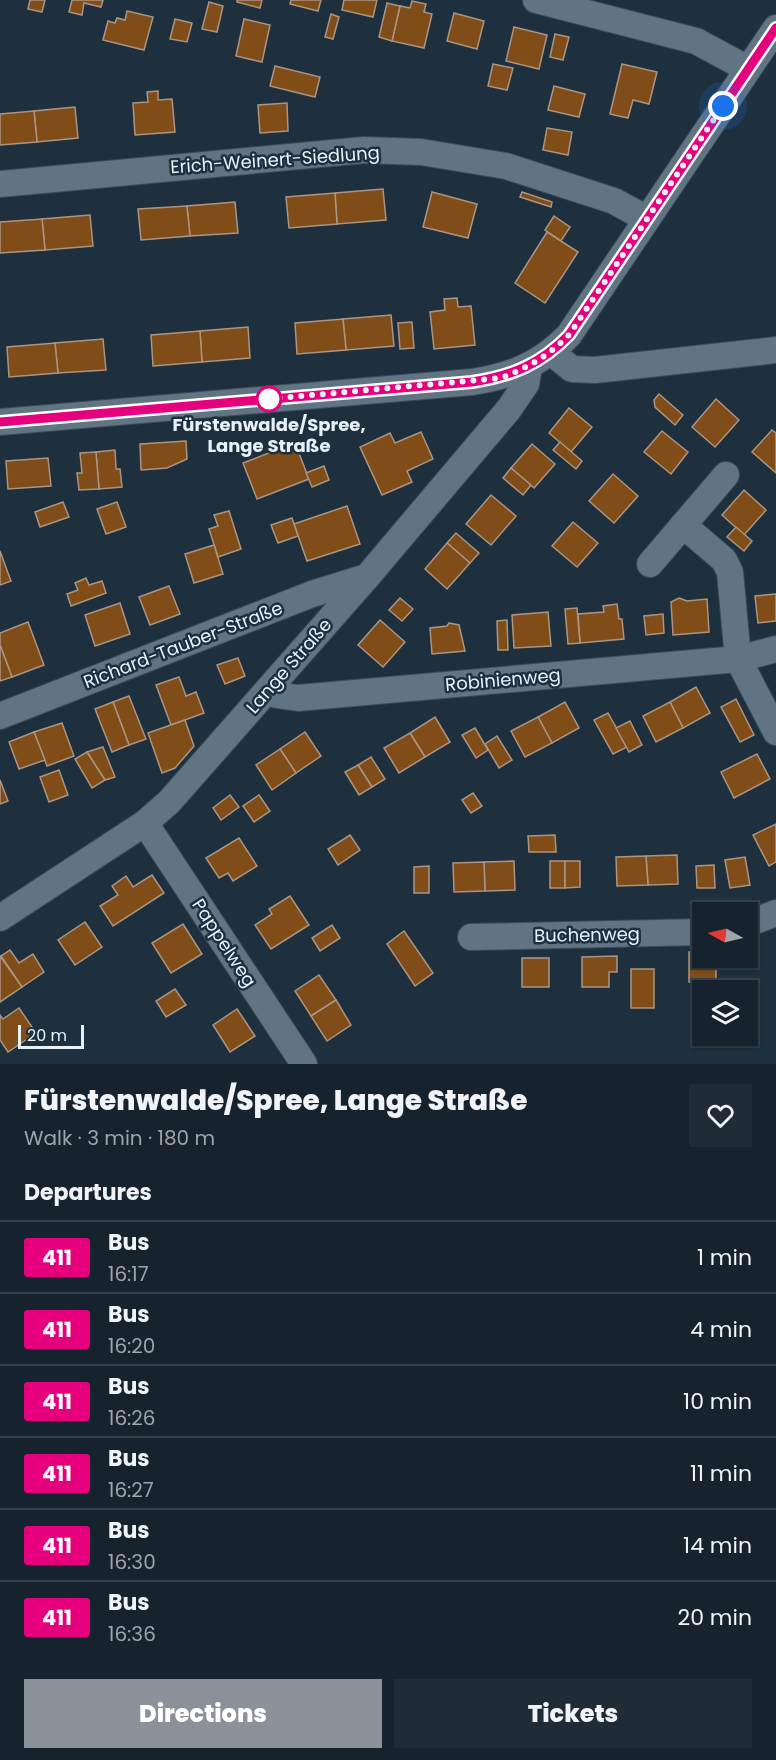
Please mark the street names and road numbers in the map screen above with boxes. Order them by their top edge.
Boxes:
street label: Erich-Weinert-Siedlung [169,140,380,179]
street label: Richard-Tauber-Straße [80,595,286,694]
street label: Lange Straße [240,613,337,719]
street label: Robinienweg [444,662,562,697]
street label: Pappelweg [187,894,262,992]
street label: Buchenweg [534,921,640,948]

